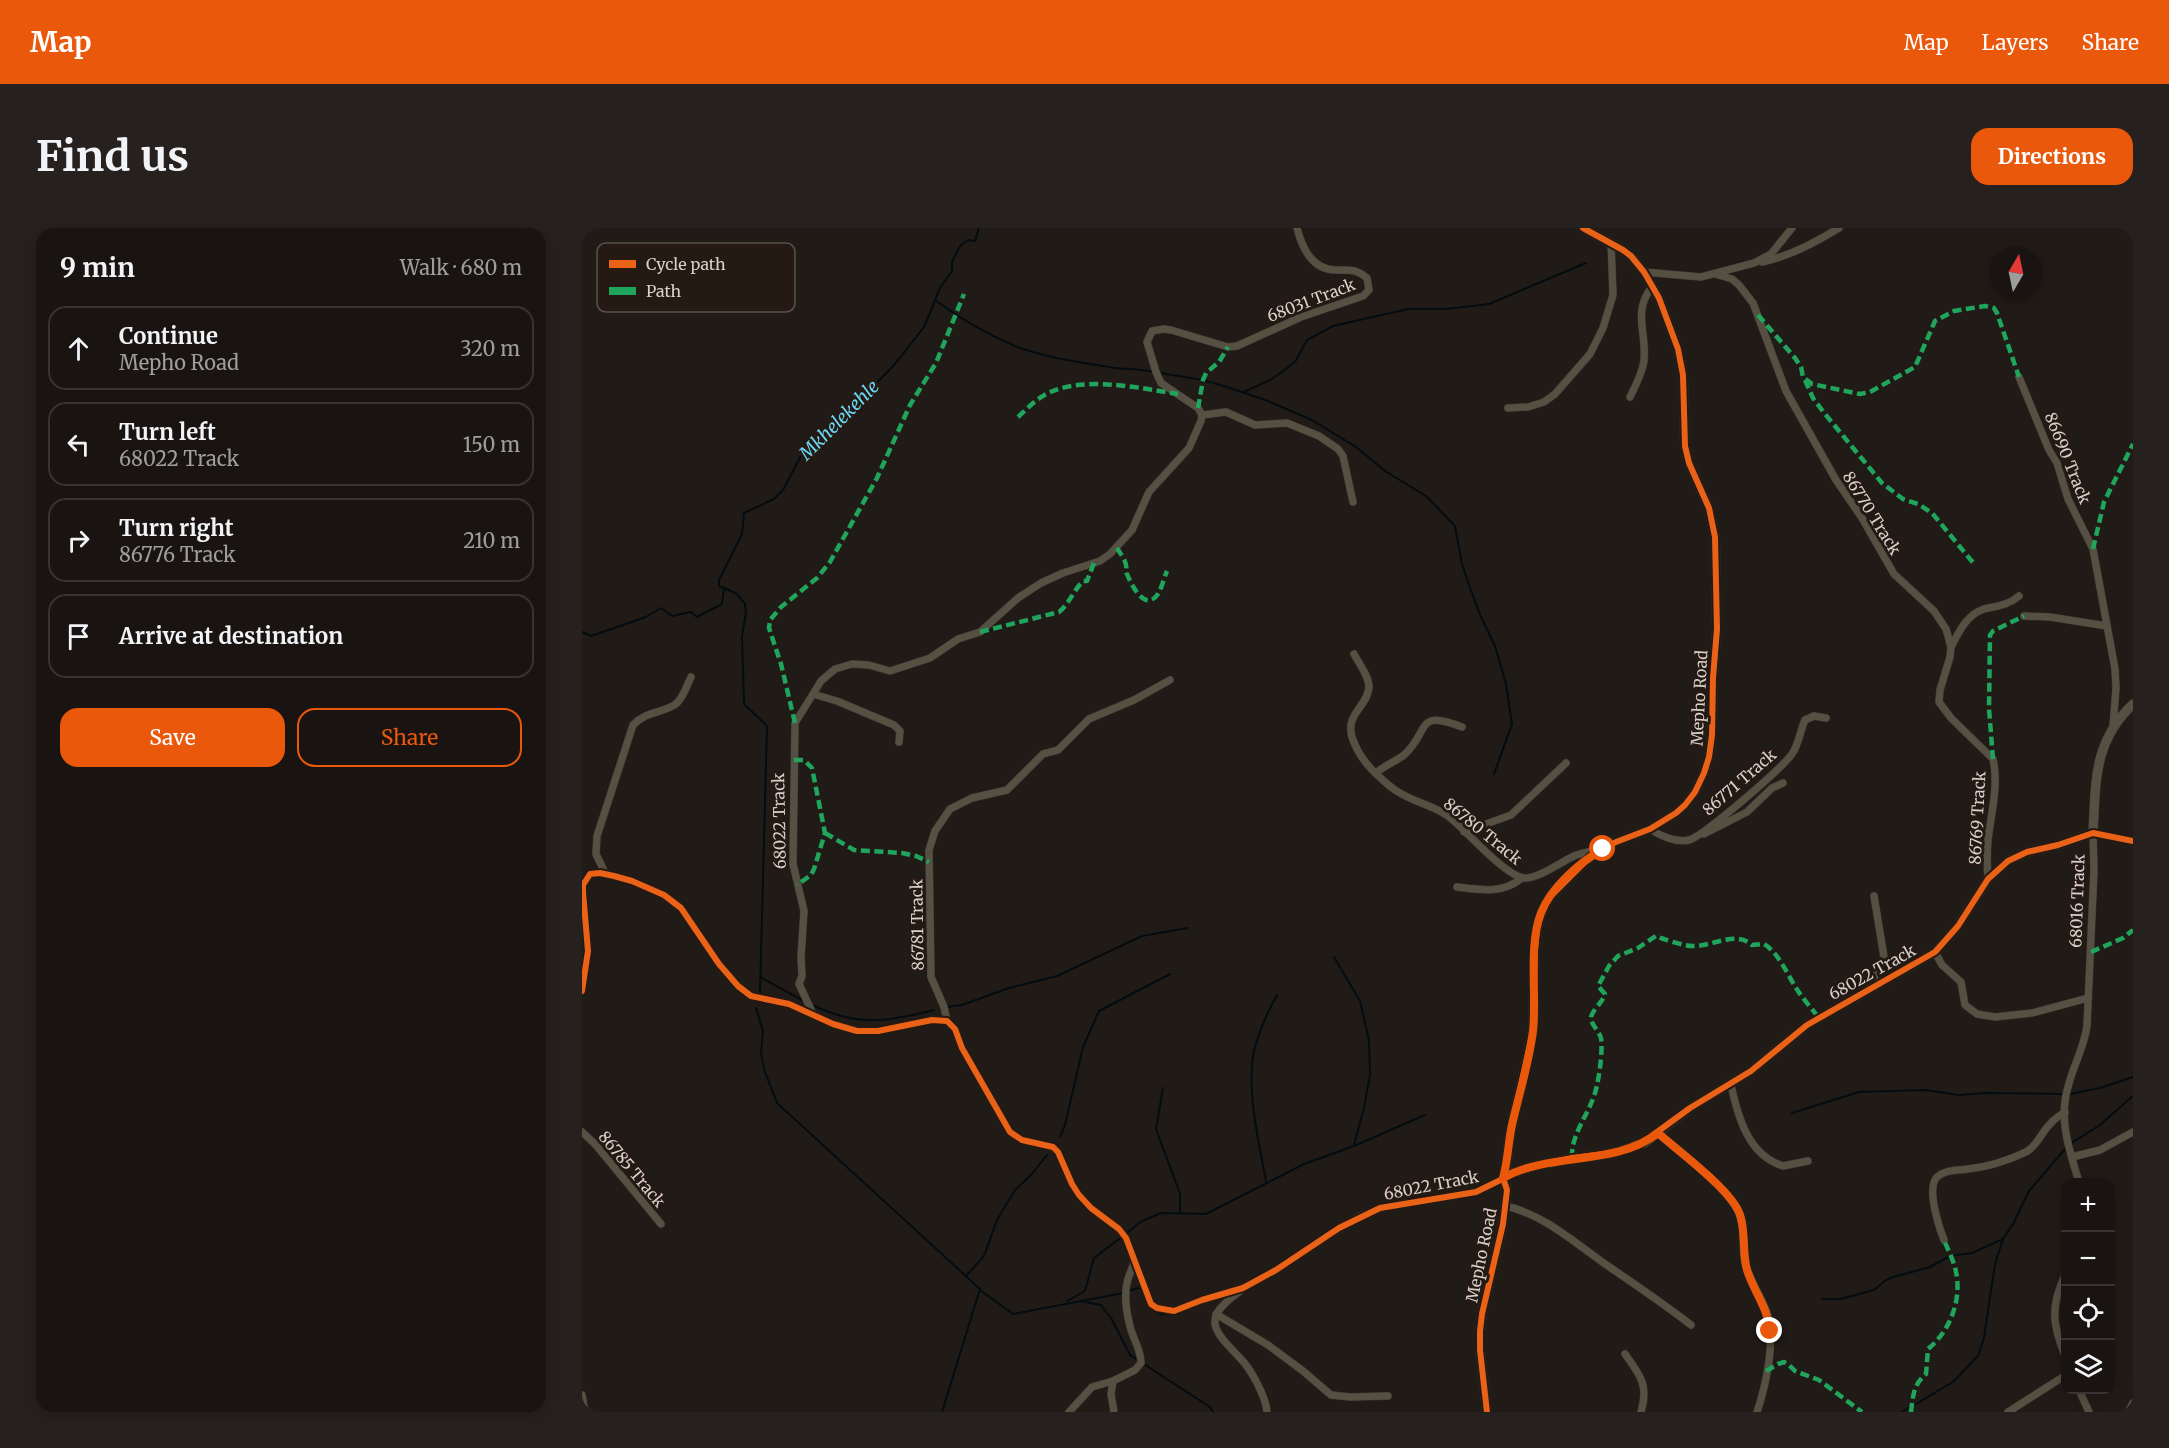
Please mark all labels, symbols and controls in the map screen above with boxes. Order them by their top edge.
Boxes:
text: Map [30,24,92,60]
text: Map [1904,29,1949,56]
text: Layers [1982,29,2049,56]
text: Share [2082,29,2139,56]
button: Directions [1971,128,2133,185]
text: Find us [36,130,189,182]
legend [597,243,795,312]
north arrow [1989,246,2043,300]
text: 9 min [60,251,135,284]
text: Cycle path [646,254,726,274]
text: Walk · 680 m [400,255,522,280]
street label: 68031 Track [1264,274,1359,326]
text: Path [646,281,682,301]
text: Continue [119,322,218,350]
icon: ahead [62,332,95,365]
text: 320 m [460,336,520,361]
text: Mepho Road [119,350,239,375]
water label: Mkhelekehle [793,375,884,466]
street label: 86690 Track [2041,409,2096,507]
text: Turn left [119,418,216,446]
icon: left [62,428,95,461]
text: 150 m [463,432,520,457]
text: 68022 Track [119,446,239,471]
street label: 86770 Track [1838,468,1906,559]
text: Turn right [119,514,233,542]
icon: right [62,524,95,557]
text: 210 m [463,528,520,553]
text: 86776 Track [119,542,236,567]
icon: arrive [62,620,95,653]
text: Arrive at destination [119,622,343,650]
street label: Mepho Road [1686,649,1712,747]
button: Save [60,708,285,767]
button: Share [297,708,522,767]
street label: 86771 Track [1698,744,1781,820]
street label: 86769 Track [1965,770,1989,865]
street label: 68022 Track [768,772,790,869]
street label: 86780 Track [1440,793,1527,869]
route start [1589,835,1615,861]
street label: 68016 Track [2065,853,2089,948]
street label: 86781 Track [906,878,928,971]
street label: 68022 Track [1825,940,1920,1004]
street label: 86785 Track [594,1127,670,1212]
street label: 68022 Track [1382,1166,1481,1204]
map controls [2061,1178,2115,1394]
button: + [2061,1178,2115,1232]
street label: Mepho Road [1461,1206,1501,1304]
button: − [2061,1232,2115,1286]
button: locate [2061,1286,2115,1340]
route end [1756,1317,1782,1343]
button: layers [2061,1340,2115,1394]

